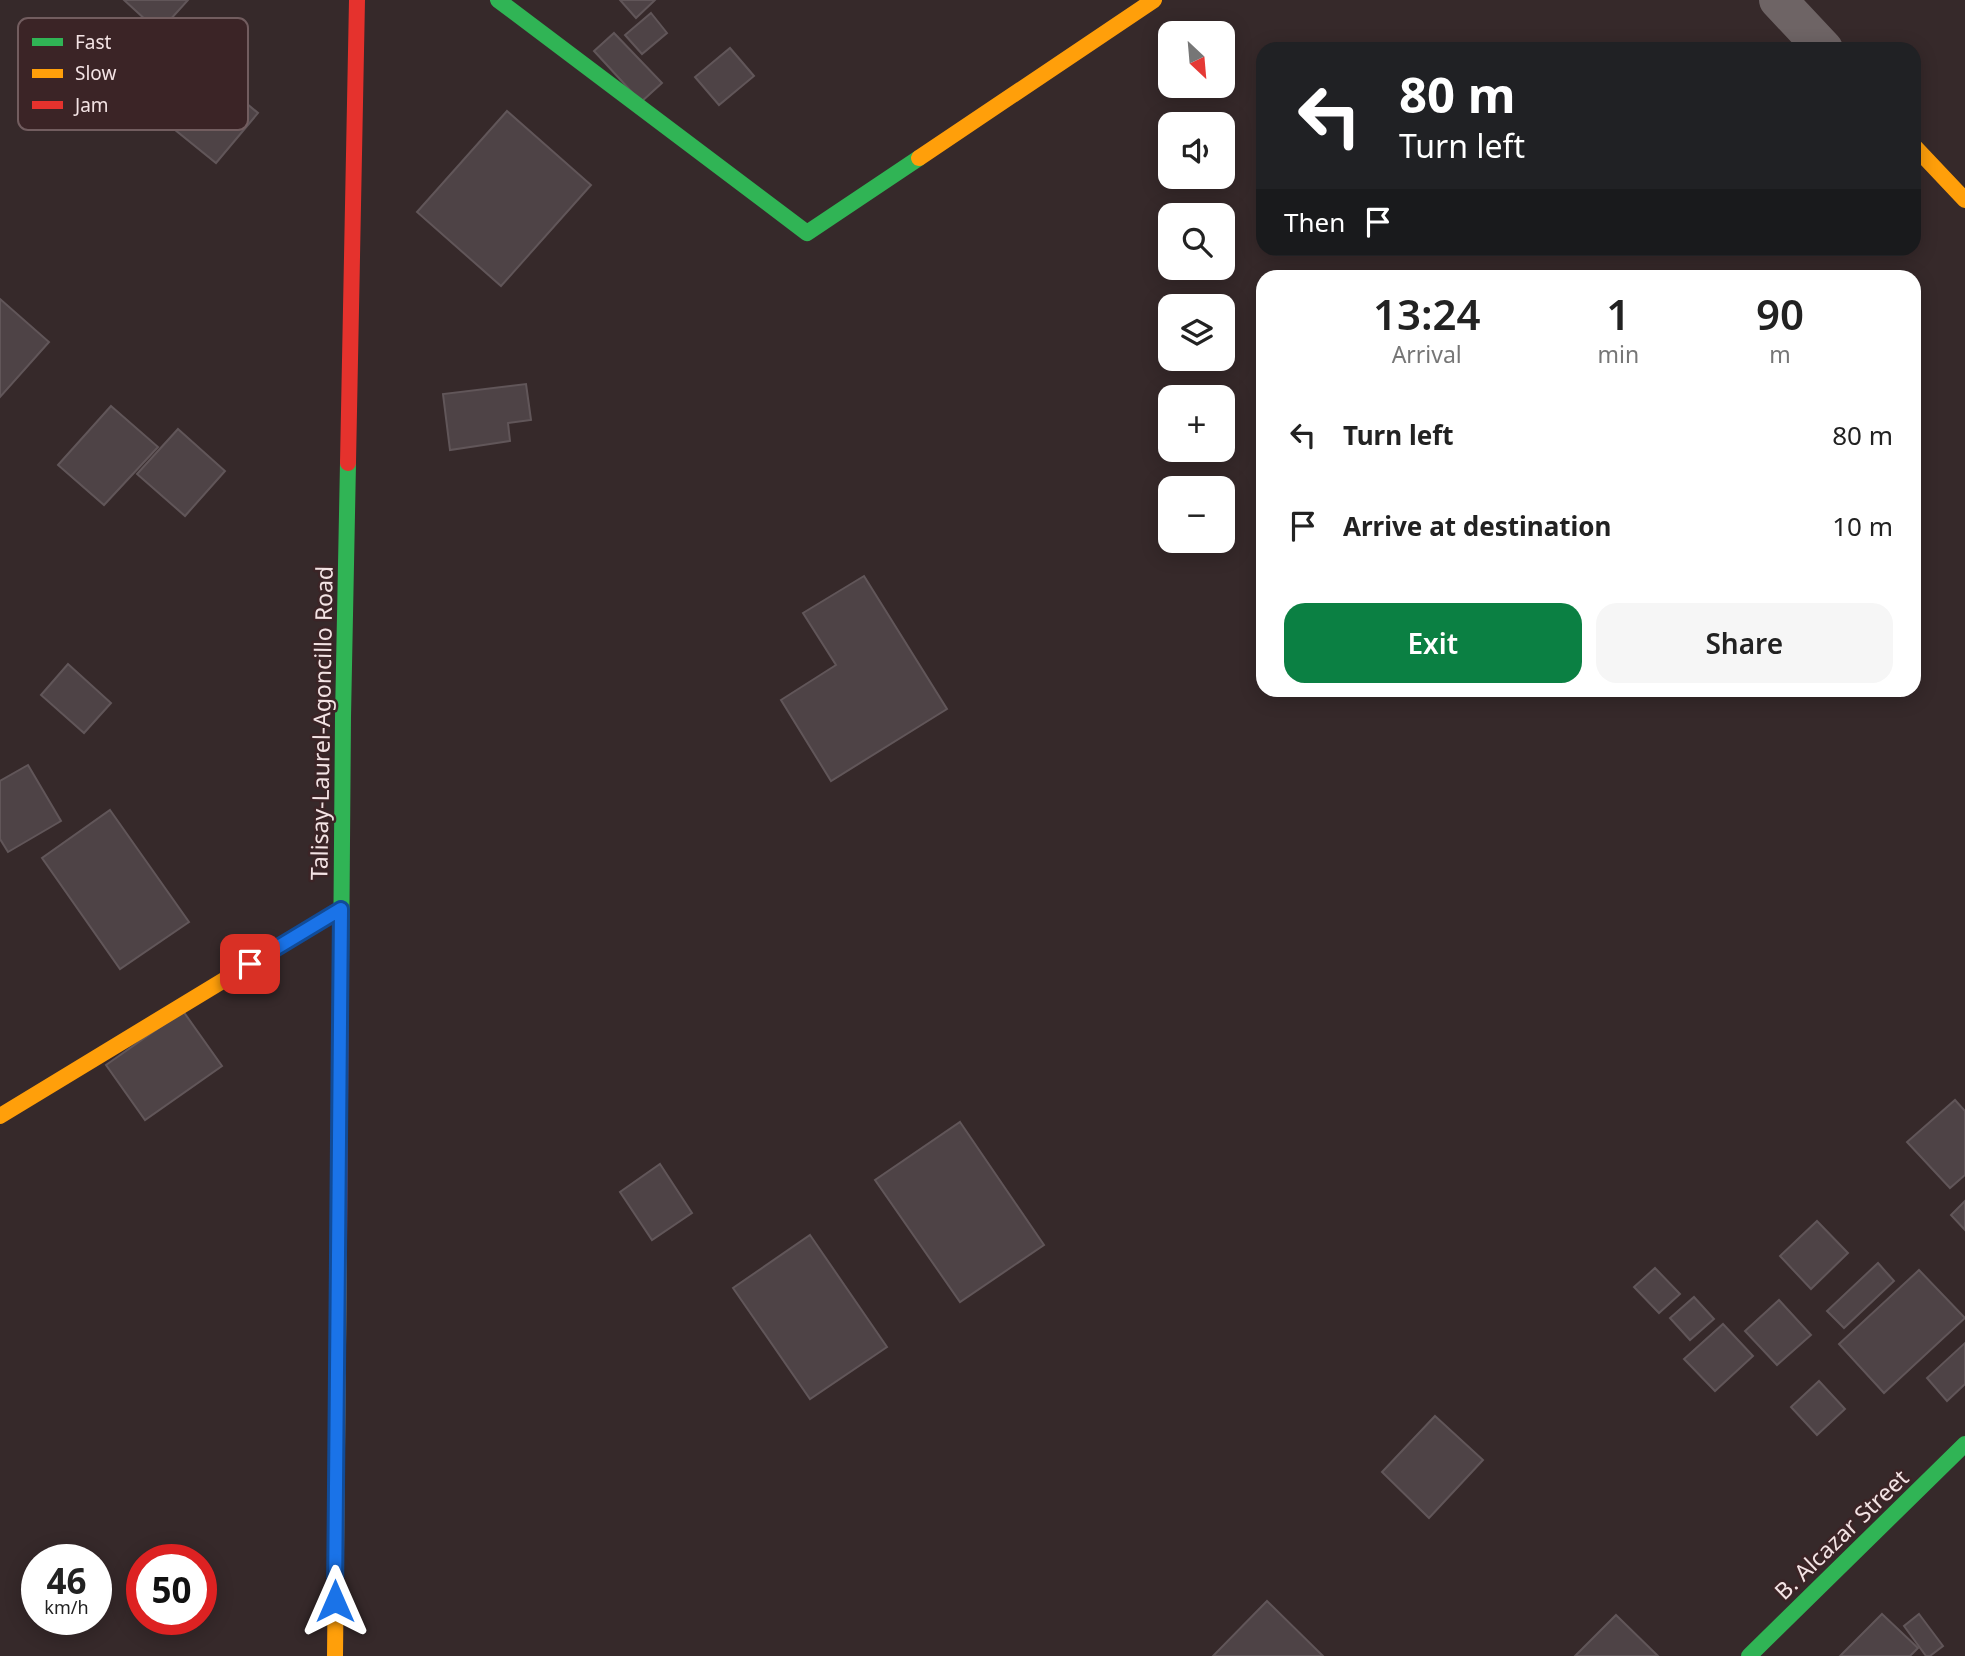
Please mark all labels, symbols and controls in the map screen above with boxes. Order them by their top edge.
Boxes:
legend [18,18,248,130]
north arrow [1158,21,1236,98]
map controls [1158,21,1235,553]
text: Fast [75,29,112,55]
text: Slow [75,60,116,86]
text: 80 m [1399,61,1516,127]
icon: left [1284,70,1375,161]
text: Jam [73,92,109,118]
button: sound [1158,112,1235,189]
text: Turn left [1399,124,1525,167]
button: search [1158,203,1235,280]
icon: arrive [1359,203,1397,241]
text: Then [1284,204,1345,240]
text: 13:24 [1373,285,1481,342]
text: 1 [1606,285,1630,342]
text: 90 [1756,285,1804,342]
button: layers [1158,294,1235,371]
text: Arrival [1392,338,1462,370]
text: min [1597,338,1639,370]
text: m [1769,338,1791,370]
button: + [1158,385,1235,462]
icon: left [1284,416,1322,454]
text: Turn left [1343,417,1454,453]
text: 80 m [1832,417,1893,453]
button: − [1158,476,1235,553]
icon: arrive [1284,507,1322,545]
text: Arrive at destination [1343,508,1612,544]
text: 10 m [1832,508,1893,544]
street label: Talisay-Laurel-Agoncillo Road [302,566,340,880]
button: Exit [1284,603,1582,683]
button: Share [1596,603,1893,683]
pin [220,934,280,994]
icon: arrive [231,945,269,983]
street label: B. Alcazar Street [1767,1462,1915,1606]
speed limit sign: 50 [126,1544,217,1635]
text: 46 [46,1557,87,1604]
position arrow [298,1564,372,1638]
text: km/h [44,1595,89,1619]

